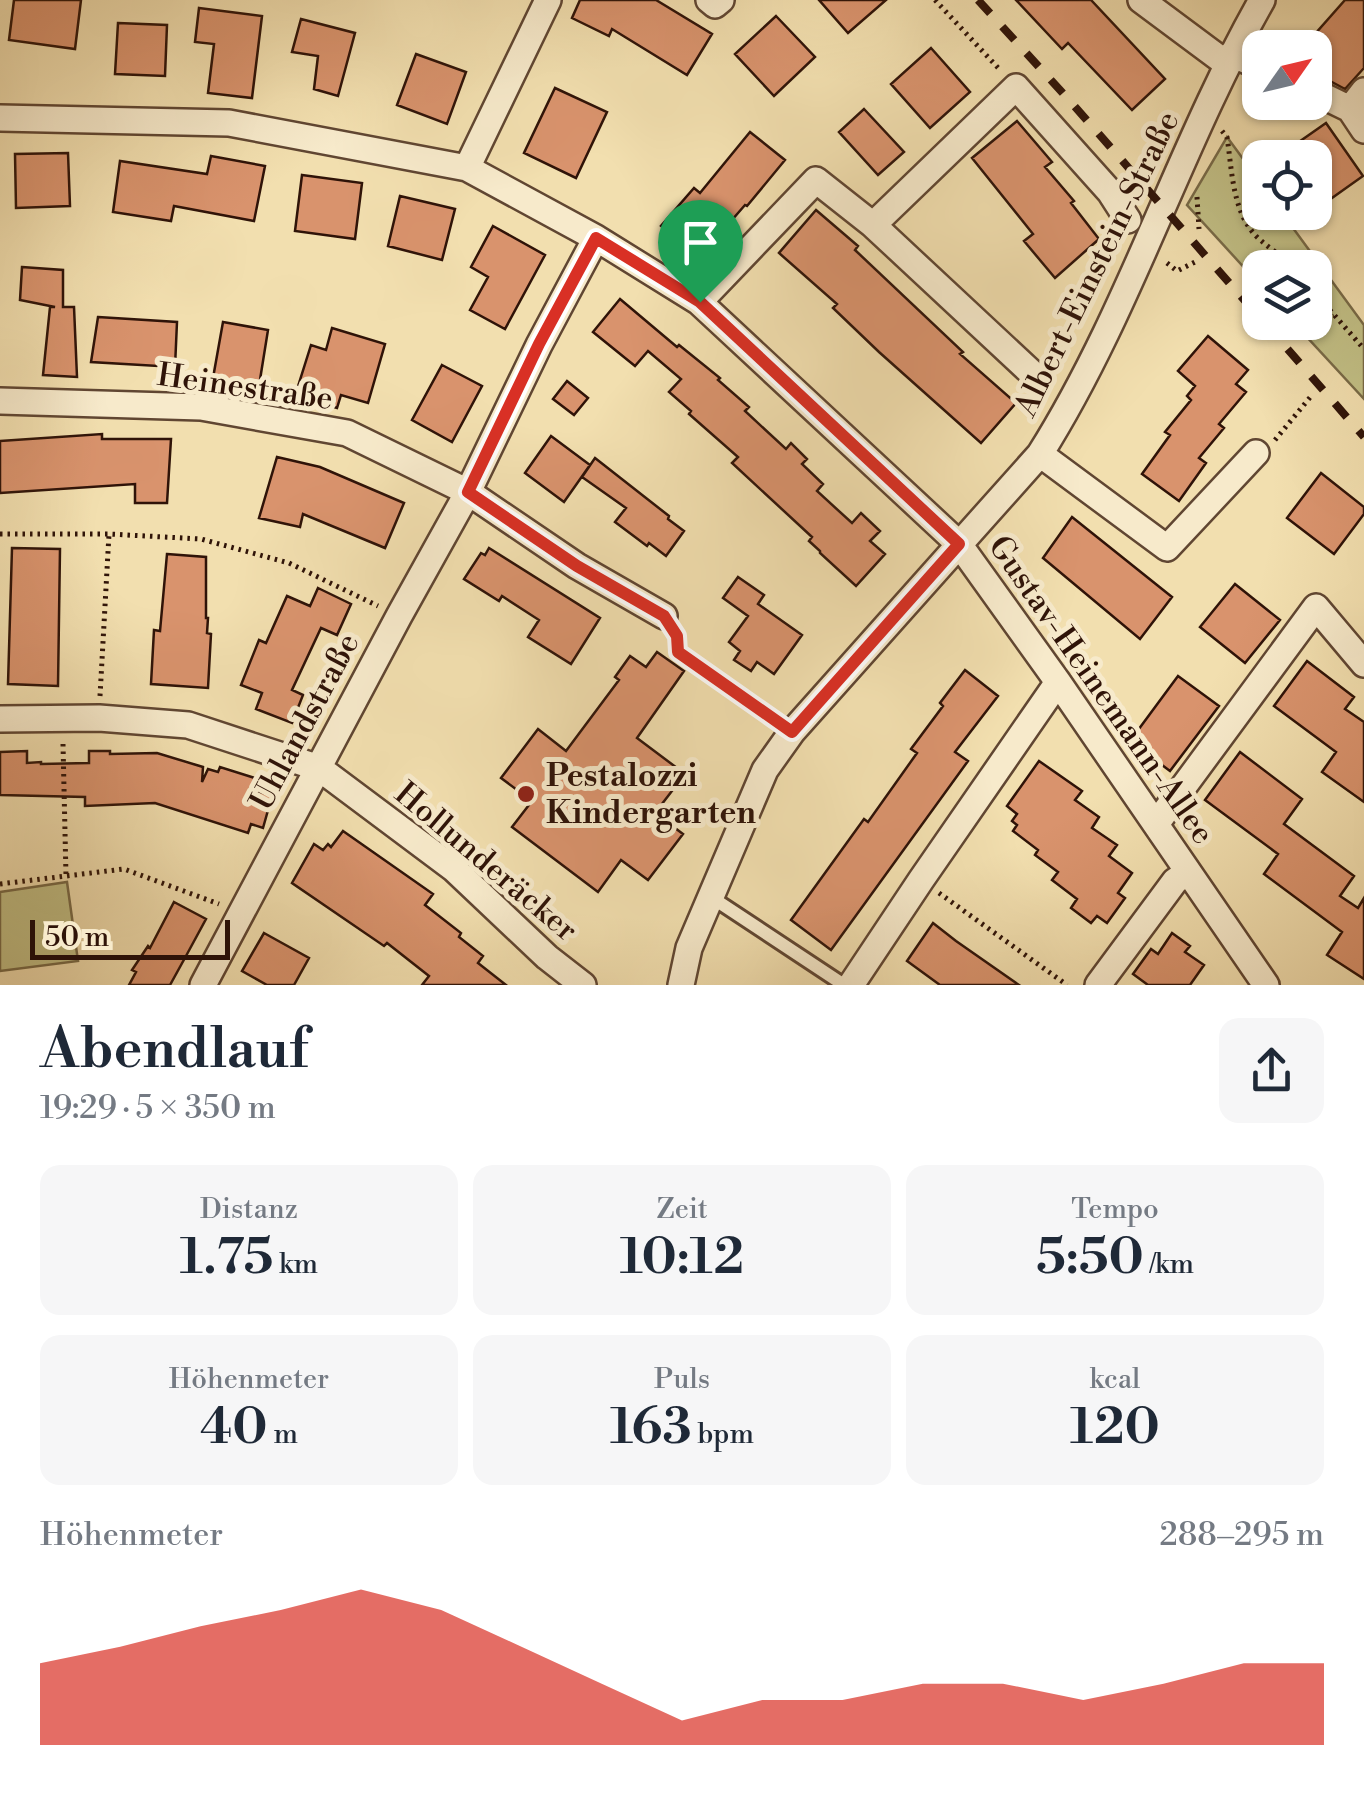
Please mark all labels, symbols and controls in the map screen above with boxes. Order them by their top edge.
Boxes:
north arrow [1242,30,1332,120]
map controls [1242,30,1332,340]
street label: Albert-Einstein-Straße [1005,105,1188,424]
button: locate [1242,140,1332,230]
pin [658,200,743,303]
icon: arrive [673,215,728,270]
button: layers [1242,250,1332,340]
street label: Heinestraße [154,355,336,419]
street label: Gustav-Heinemann-Allee [979,528,1223,852]
street label: Uhlandstraße [242,626,368,818]
place label: Pestalozzi Kindergarten [546,756,756,833]
street label: Hollunderäcker [386,774,586,950]
marker: Pestalozzi Kindergarten [515,783,537,805]
scale bar [30,915,230,960]
text: 50 m [45,920,109,955]
text: Abendlauf [40,1016,308,1085]
button: share [1219,1018,1324,1123]
text: 19:29 · 5 × 350 m [40,1088,276,1128]
text: Distanz [200,1192,298,1227]
text: Zeit [656,1192,708,1227]
text: Tempo [1071,1192,1159,1227]
text: 1.75 [180,1227,273,1289]
text: 10:12 [620,1227,744,1289]
text: 5:50 [1036,1227,1144,1289]
text: km [273,1247,318,1282]
text: /km [1144,1247,1194,1282]
text: Höhenmeter [169,1362,329,1397]
text: Puls [654,1362,710,1397]
text: kcal [1090,1362,1140,1397]
text: 40 [200,1397,268,1459]
text: 163 [610,1397,692,1459]
text: 120 [1070,1397,1160,1459]
text: m [268,1417,298,1452]
text: bpm [692,1417,754,1452]
text: Höhenmeter [40,1515,223,1555]
text: 288–295 m [1159,1515,1324,1555]

